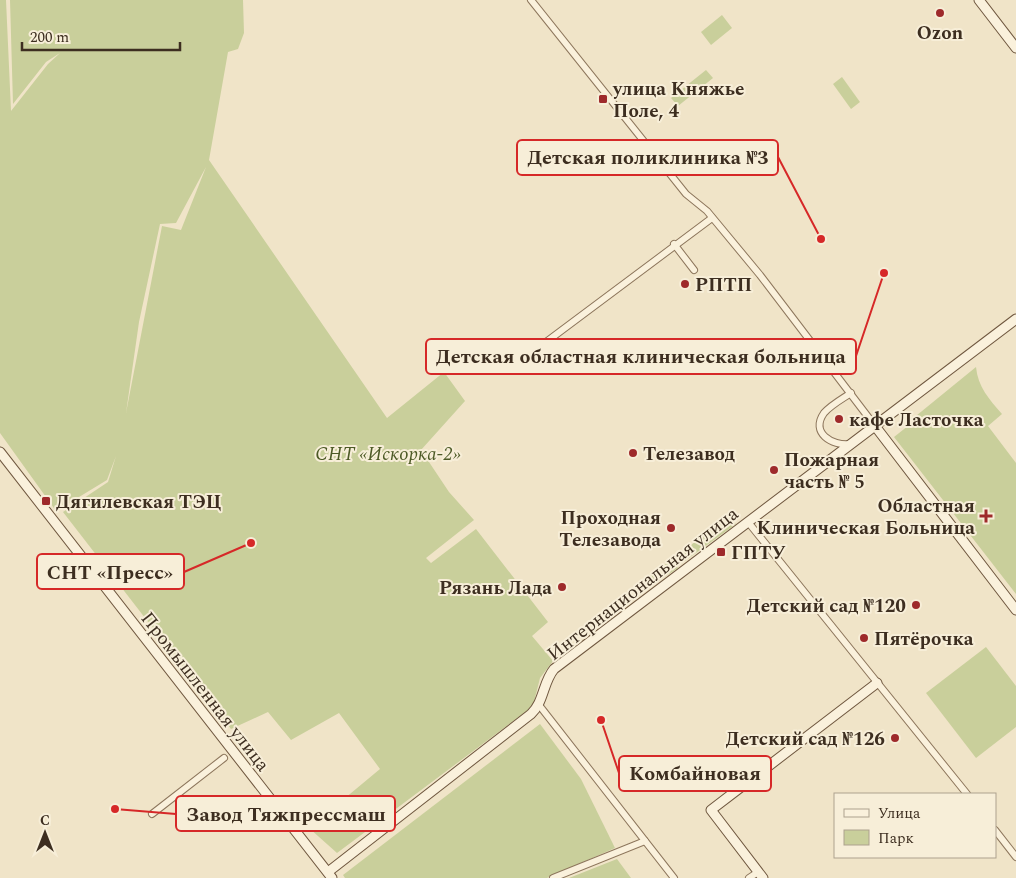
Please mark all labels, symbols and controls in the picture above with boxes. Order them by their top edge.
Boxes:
marker: Ozon [934,7,946,19]
place label: Ozon [917,19,964,48]
scale bar [22,20,180,52]
text: 200 m [30,26,69,49]
place label: улица Княжье Поле, 4 [612,75,744,126]
marker: улица Княжье Поле, 4 [597,93,609,105]
callout: Детская поликлиника №3 [517,140,778,175]
text: Детская поликлиника №3 [527,143,769,173]
place label: РПТП [695,271,752,300]
marker: РПТП [679,278,691,290]
callout: Детская областная клиническая больница [426,339,856,374]
text: Детская областная клиническая больница [436,342,847,372]
place label: кафе Ласточка [849,406,984,435]
marker: кафе Ласточка [833,413,845,425]
park label: СНТ «Искорка-2» [315,440,461,469]
place label: Телезавод [643,440,735,469]
place label: Пожарная часть № 5 [784,446,879,497]
marker: Телезавод [627,447,639,459]
marker: Пожарная часть № 5 [768,464,780,476]
place label: Дягилевская ТЭЦ [56,488,221,517]
place label: Областная Клиническая Больница [756,492,975,543]
marker: Дягилевская ТЭЦ [40,495,52,507]
street label: Интернациональная улица [541,500,746,668]
place label: Проходная Телезавода [559,504,661,555]
marker: Областная Клиническая Больница [979,509,993,523]
marker: Проходная Телезавода [665,522,677,534]
place label: ГПТУ [731,539,785,568]
marker: ГПТУ [715,546,727,558]
callout: СНТ «Пресс» [37,554,184,589]
text: СНТ «Пресс» [47,558,173,588]
place label: Рязань Лада [439,574,552,603]
marker: Рязань Лада [556,581,568,593]
place label: Детский сад №120 [747,592,906,621]
marker: Детский сад №120 [910,599,922,611]
street label: Промышленная улица [133,606,277,779]
place label: Пятёрочка [874,625,974,654]
marker: Пятёрочка [858,632,870,644]
place label: Детский сад №126 [726,725,885,754]
marker: Детский сад №126 [889,732,901,744]
callout: Комбайновая [619,756,771,791]
text: Комбайновая [629,759,761,789]
legend [834,793,996,858]
callout: Завод Тяжпрессмаш [176,796,395,831]
text: Завод Тяжпрессмаш [186,800,386,830]
text: Улица [878,802,921,825]
north arrow [20,808,70,858]
text: С [40,810,50,831]
text: Парк [878,827,914,850]

